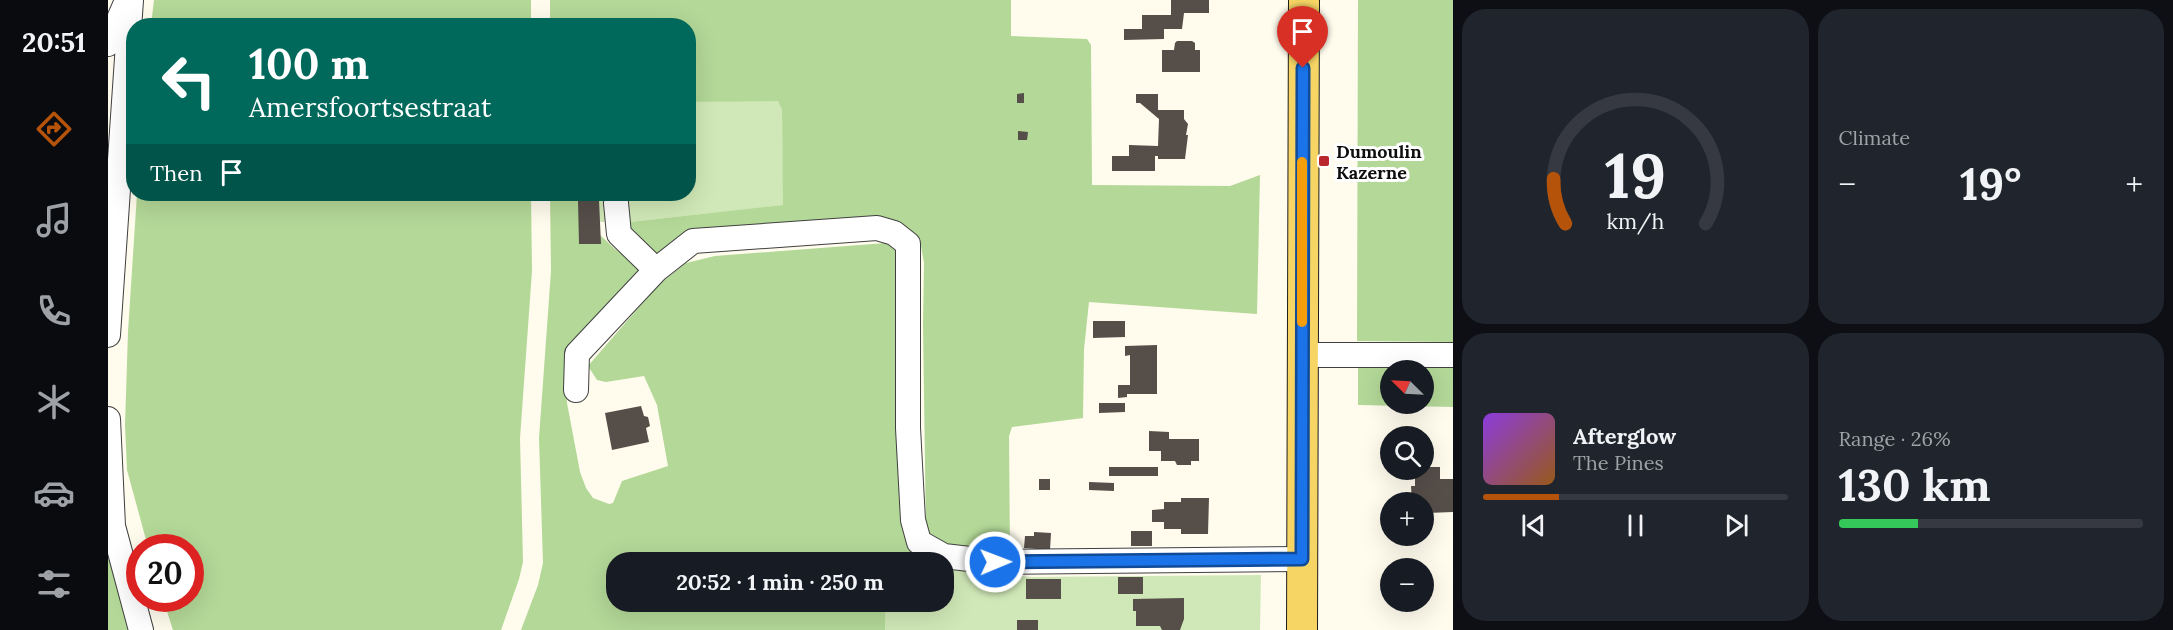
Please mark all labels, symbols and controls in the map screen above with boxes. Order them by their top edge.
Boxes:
pin [1277,6,1328,68]
icon: arrive [1286,15,1319,48]
text: 20:51 [22,25,86,59]
text: 100 m [249,37,369,91]
icon: left [150,42,228,120]
text: Amersfoortsestraat [249,90,492,124]
icon: directions [33,108,75,150]
text: Climate [1839,125,1910,150]
text: 19 [1605,135,1666,215]
place label: Dumoulin Kazerne [1336,140,1422,184]
marker: Dumoulin Kazerne [1317,154,1331,168]
text: 19° [1960,155,2021,212]
icon: arrive [215,156,248,189]
text: Then [150,159,203,187]
text: − [1839,163,1856,205]
text: + [2125,163,2143,205]
icon: music [33,199,75,241]
text: km/h [1606,207,1664,235]
icon: phone [33,290,75,332]
north arrow [1380,360,1434,414]
map controls [1380,360,1434,612]
icon: climate [33,381,75,423]
text: Afterglow [1573,422,1676,450]
button: search [1380,426,1434,480]
text: Range · 26% [1839,426,1951,451]
text: The Pines [1573,450,1664,475]
text: 130 km [1839,456,1991,513]
icon: car [33,472,75,514]
button: + [1380,492,1434,546]
icon: previous [1517,509,1550,542]
icon: pause [1619,509,1652,542]
icon: next [1720,509,1753,542]
position arrow [963,530,1027,594]
speed limit sign: 20 [126,534,204,612]
button: − [1380,558,1434,612]
icon: filters [33,563,75,605]
text: 20:52 · 1 min · 250 m [676,568,884,596]

